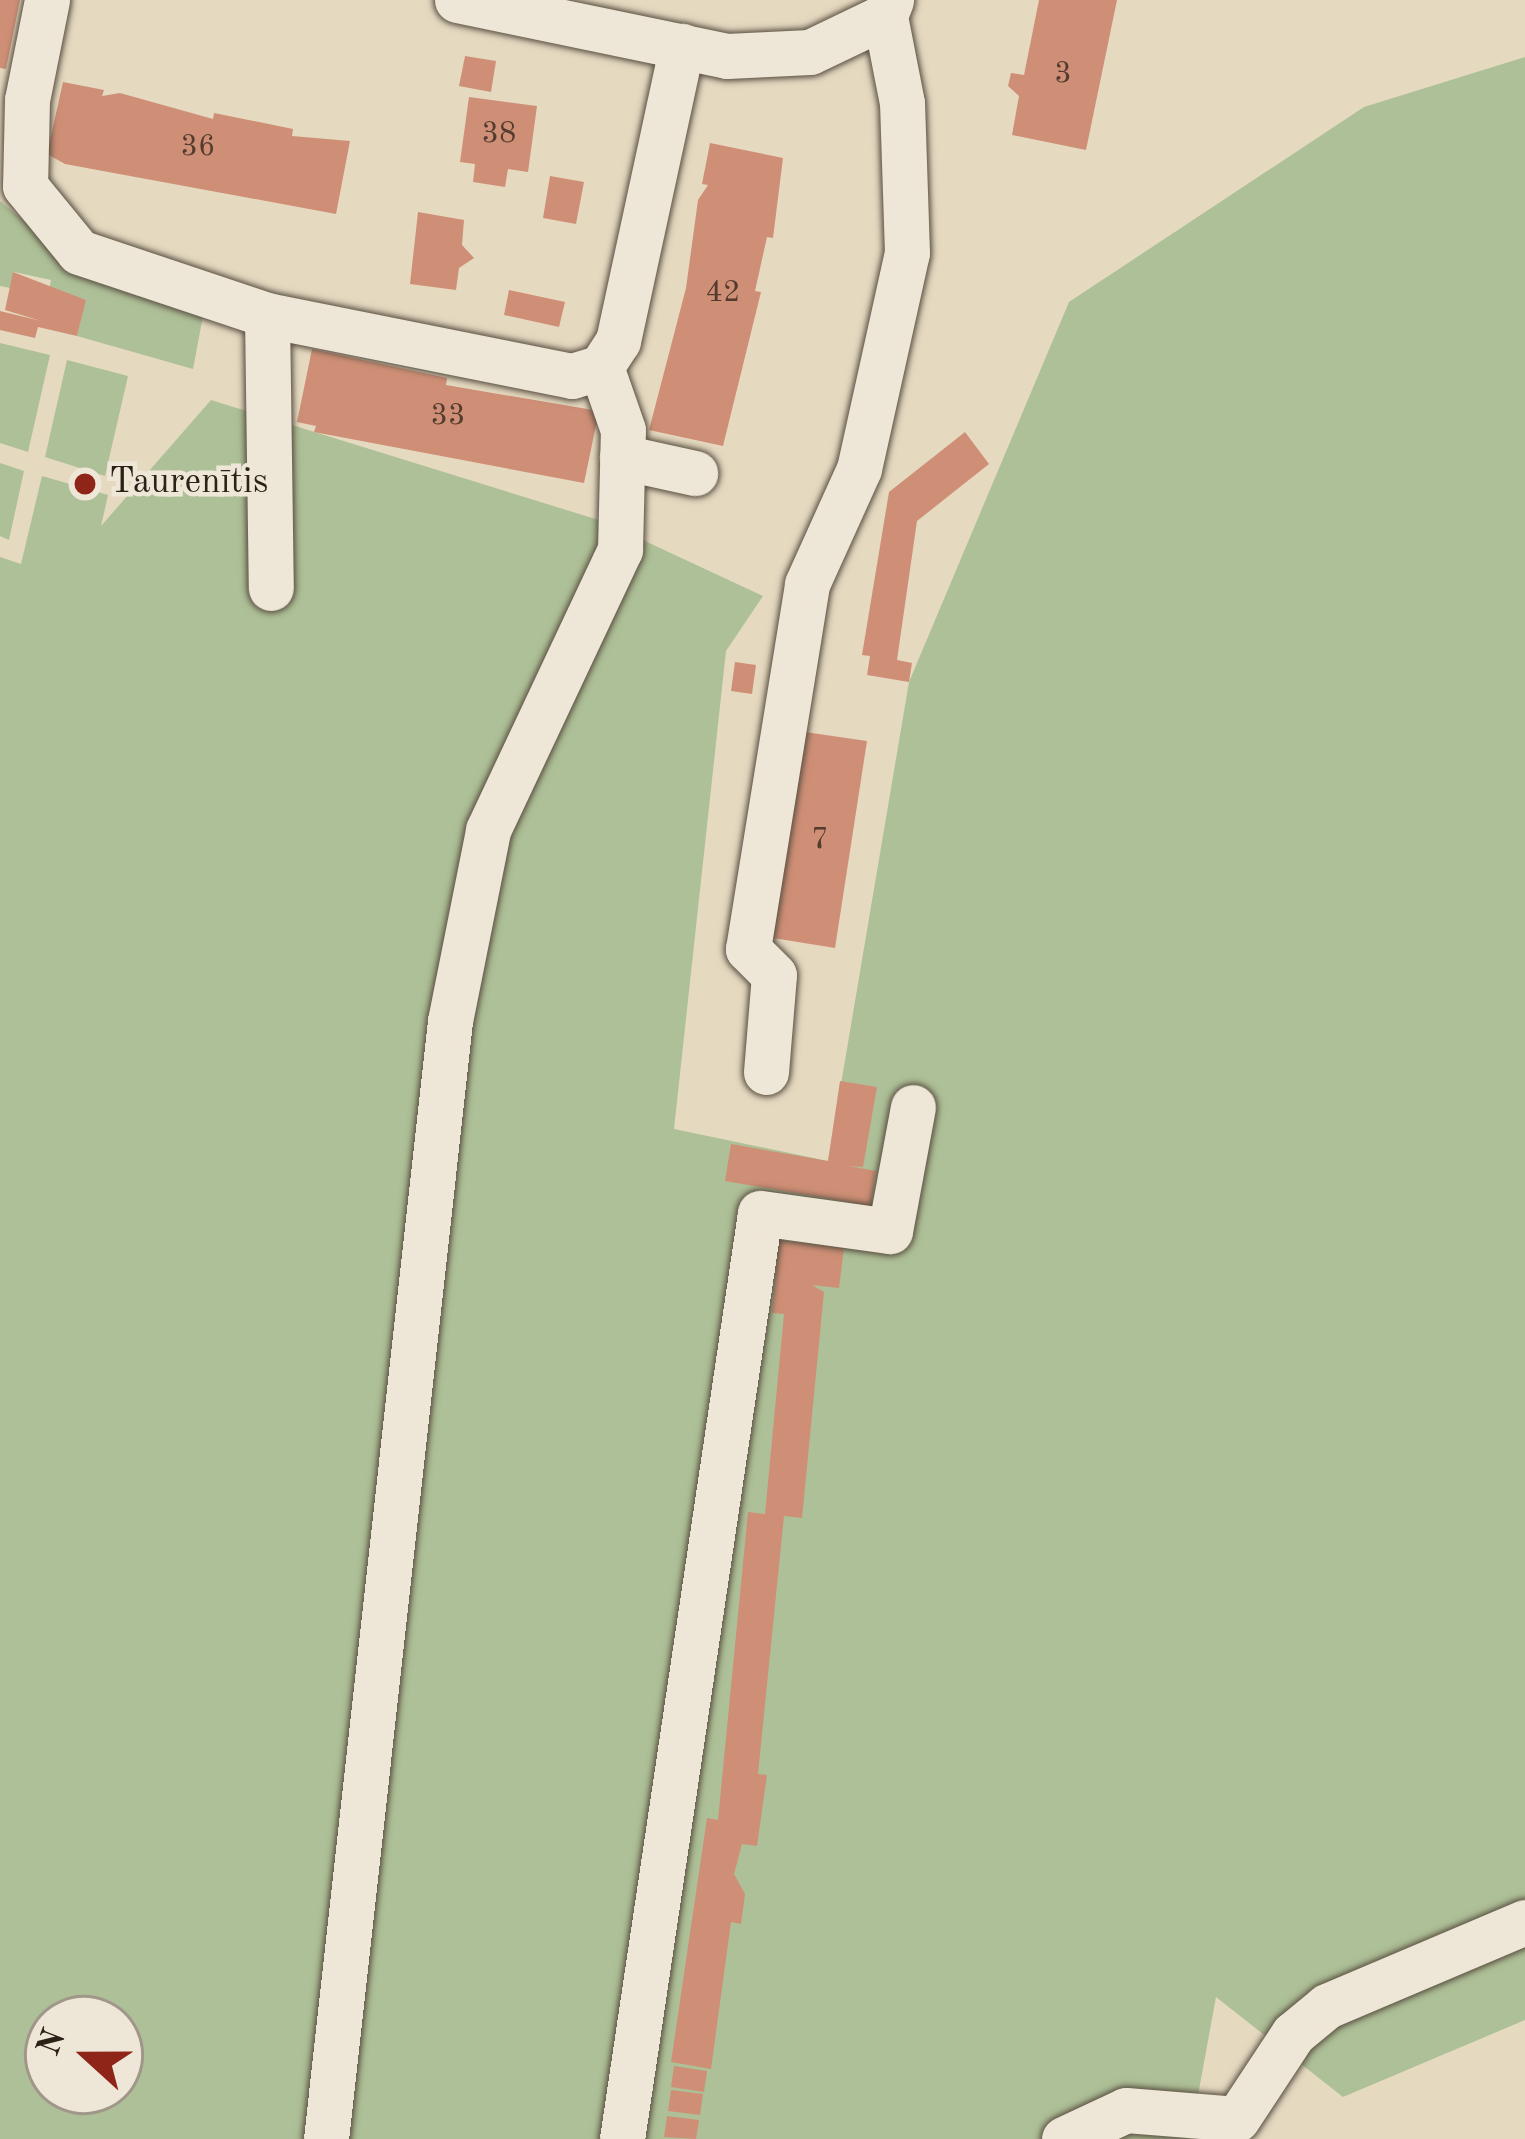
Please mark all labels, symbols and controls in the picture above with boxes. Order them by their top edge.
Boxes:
house number: 3 [1054,56,1072,92]
house number: 38 [482,116,516,152]
house number: 36 [181,129,215,165]
house number: 42 [706,275,740,311]
house number: 33 [431,398,465,434]
place label: Taurenītis [109,462,268,506]
marker: Taurenītis [72,471,98,497]
house number: 7 [811,822,829,858]
north arrow [24,1995,144,2115]
text: N [33,2025,73,2061]

